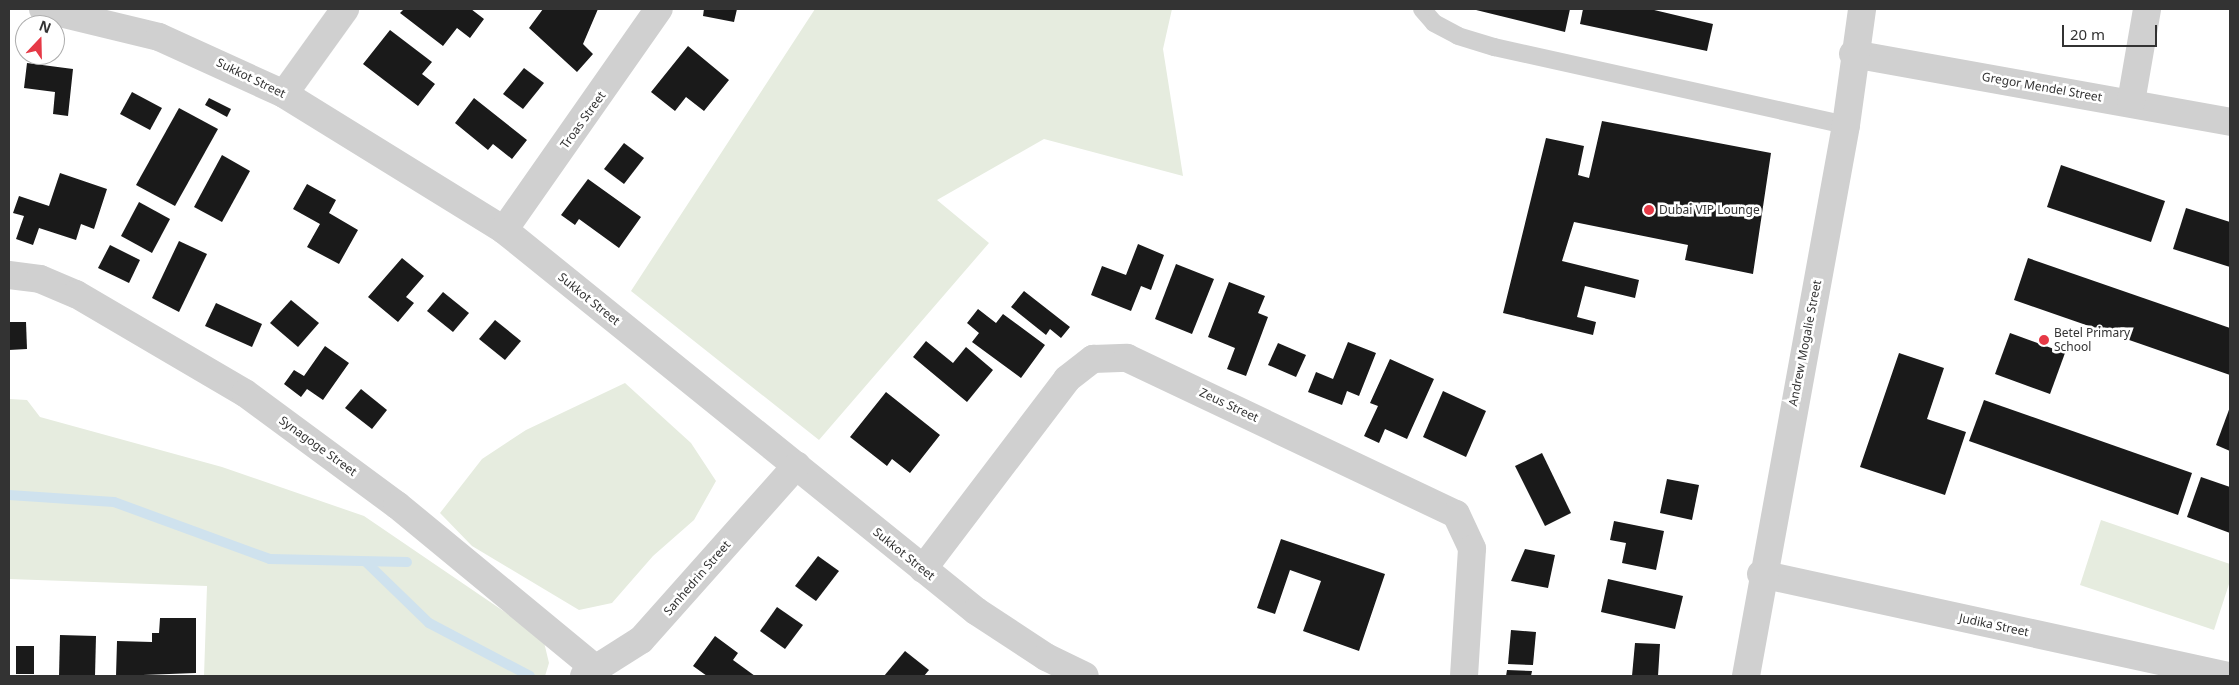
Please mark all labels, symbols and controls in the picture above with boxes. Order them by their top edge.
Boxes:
north arrow [15,15,65,65]
scale bar [2064,15,2159,47]
text: N [36,16,54,37]
text: 20 m [2070,24,2105,44]
street label: Sukkot Street [214,55,288,101]
street label: Gregor Mendel Street [1981,69,2103,105]
street label: Troas Street [557,89,609,151]
place label: Dubai VIP Lounge [1659,203,1760,217]
marker: Dubai VIP Lounge [1643,204,1655,216]
street label: Sukkot Street [555,270,623,328]
street label: Andrew Mogalie Street [1786,279,1824,407]
place label: Betel Primary School [2054,326,2130,354]
marker: Betel Primary School [2038,334,2050,346]
street label: Zeus Street [1197,385,1261,425]
street label: Synagoge Street [276,413,360,479]
street label: Sukkot Street [870,525,938,583]
street label: Sanhedrin Street [661,538,733,618]
street label: Judika Street [1958,611,2030,639]

